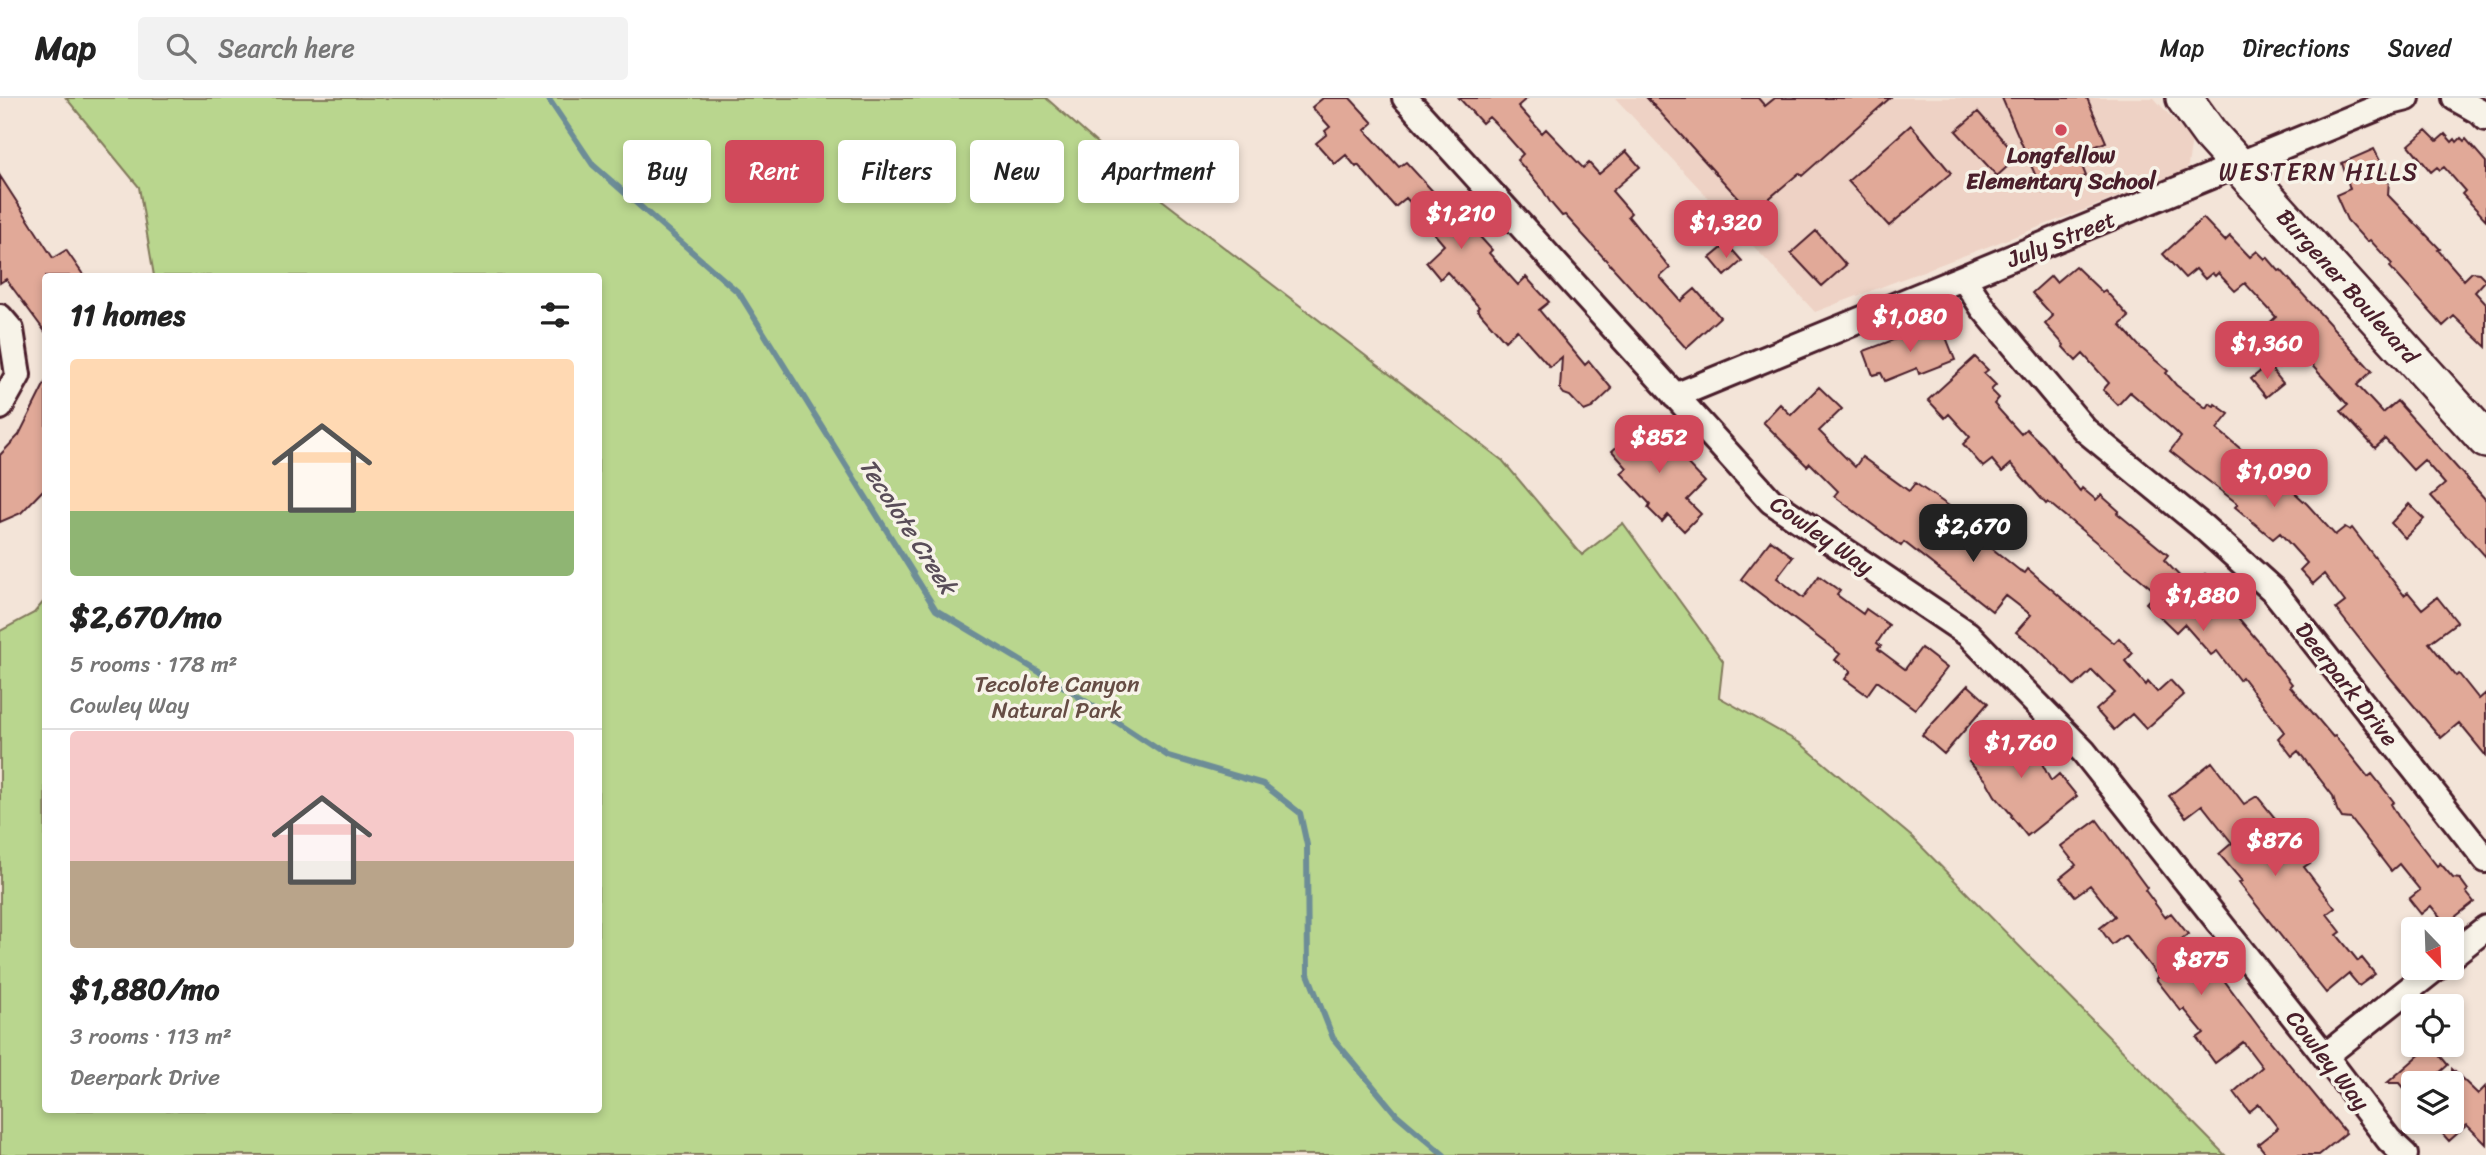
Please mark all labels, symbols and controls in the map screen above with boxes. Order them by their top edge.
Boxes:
search box [138,17,628,80]
text: Map [35,19,96,77]
text: Search here [218,25,355,71]
text: Map [2160,27,2204,69]
text: Directions [2242,27,2350,69]
text: Saved [2388,27,2451,69]
icon: search [162,29,200,67]
marker: Longfellow Elementary School [2053,122,2069,138]
place label: Longfellow Elementary School [1966,135,2157,202]
chip: Buy [623,140,711,203]
chip: Rent [725,140,824,203]
chip: Filters [838,140,956,203]
chip: New [970,140,1064,203]
chip: Apartment [1078,140,1239,203]
district label: WESTERN HILLS [2219,151,2419,193]
pin: $1,210 [1404,192,1518,251]
text: $1,210 [1426,193,1496,234]
street label: July Street [2000,199,2122,280]
street label: Burgener Boulevard [2266,199,2431,375]
pin: $1,320 [1669,200,1783,260]
text: $1,320 [1690,202,1762,243]
text: 11 homes [70,288,185,342]
pin: $1,080 [1853,294,1967,354]
icon: filters [536,296,574,334]
text: $1,080 [1873,296,1947,337]
pin: $1,360 [2210,322,2324,381]
text: $1,360 [2231,323,2303,364]
icon: home [259,405,385,531]
pin: $852 [1618,416,1700,475]
text: $852 [1631,417,1687,458]
water label: Tecolote Creek [848,449,970,606]
pin: $1,090 [2217,450,2331,509]
text: $1,090 [2237,451,2311,492]
street label: Cowley Way [1761,484,1882,586]
pin: $2,670 [1916,504,2030,564]
text: $2,670 [1935,506,2011,547]
pin: $1,880 [2146,574,2260,633]
text: $1,880 [2166,575,2240,616]
text: $2,670/mo [70,590,222,644]
street label: Deerpark Drive [2284,613,2409,756]
text: 5 rooms · 178 m² [70,644,238,685]
park label: Tecolote Canyon Natural Park [975,664,1140,731]
text: Cowley Way [70,685,189,726]
pin: $1,760 [1964,720,2078,780]
text: $1,760 [1985,722,2057,763]
icon: home [259,777,385,903]
pin: $876 [2234,818,2316,878]
text: $876 [2247,820,2303,861]
north arrow [2401,917,2464,980]
map controls [2401,917,2464,1134]
pin: $875 [2160,937,2242,997]
text: $875 [2173,939,2229,980]
text: $1,880/mo [70,962,219,1016]
button: locate [2401,994,2464,1057]
street label: Cowley Way [2275,1001,2381,1120]
text: 3 rooms · 113 m² [70,1016,232,1057]
text: Deerpark Drive [70,1057,220,1098]
button: layers [2401,1071,2464,1134]

